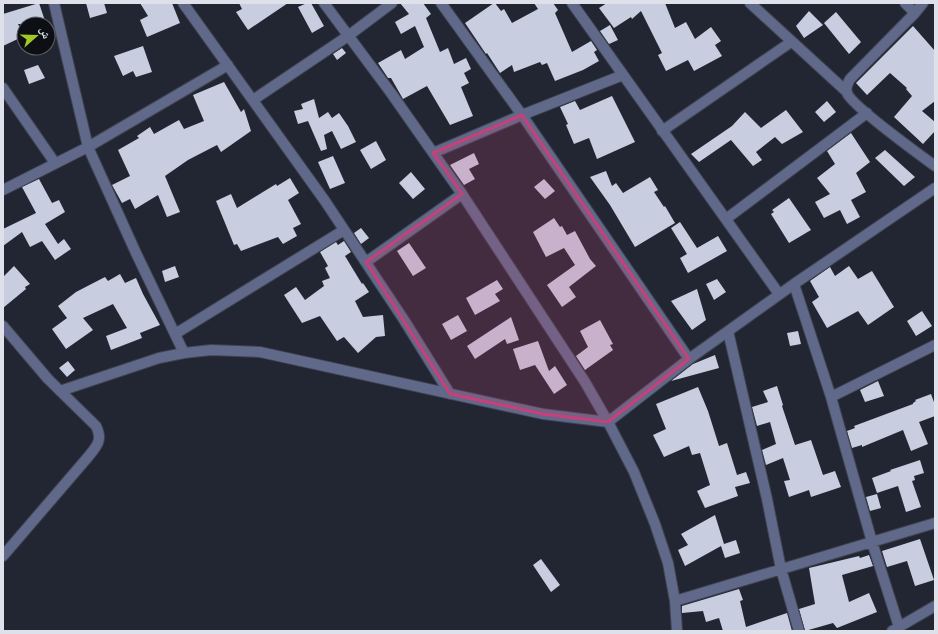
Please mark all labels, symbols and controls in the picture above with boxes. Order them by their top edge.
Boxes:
north arrow [16,16,56,56]
text: ش [36,25,54,41]

